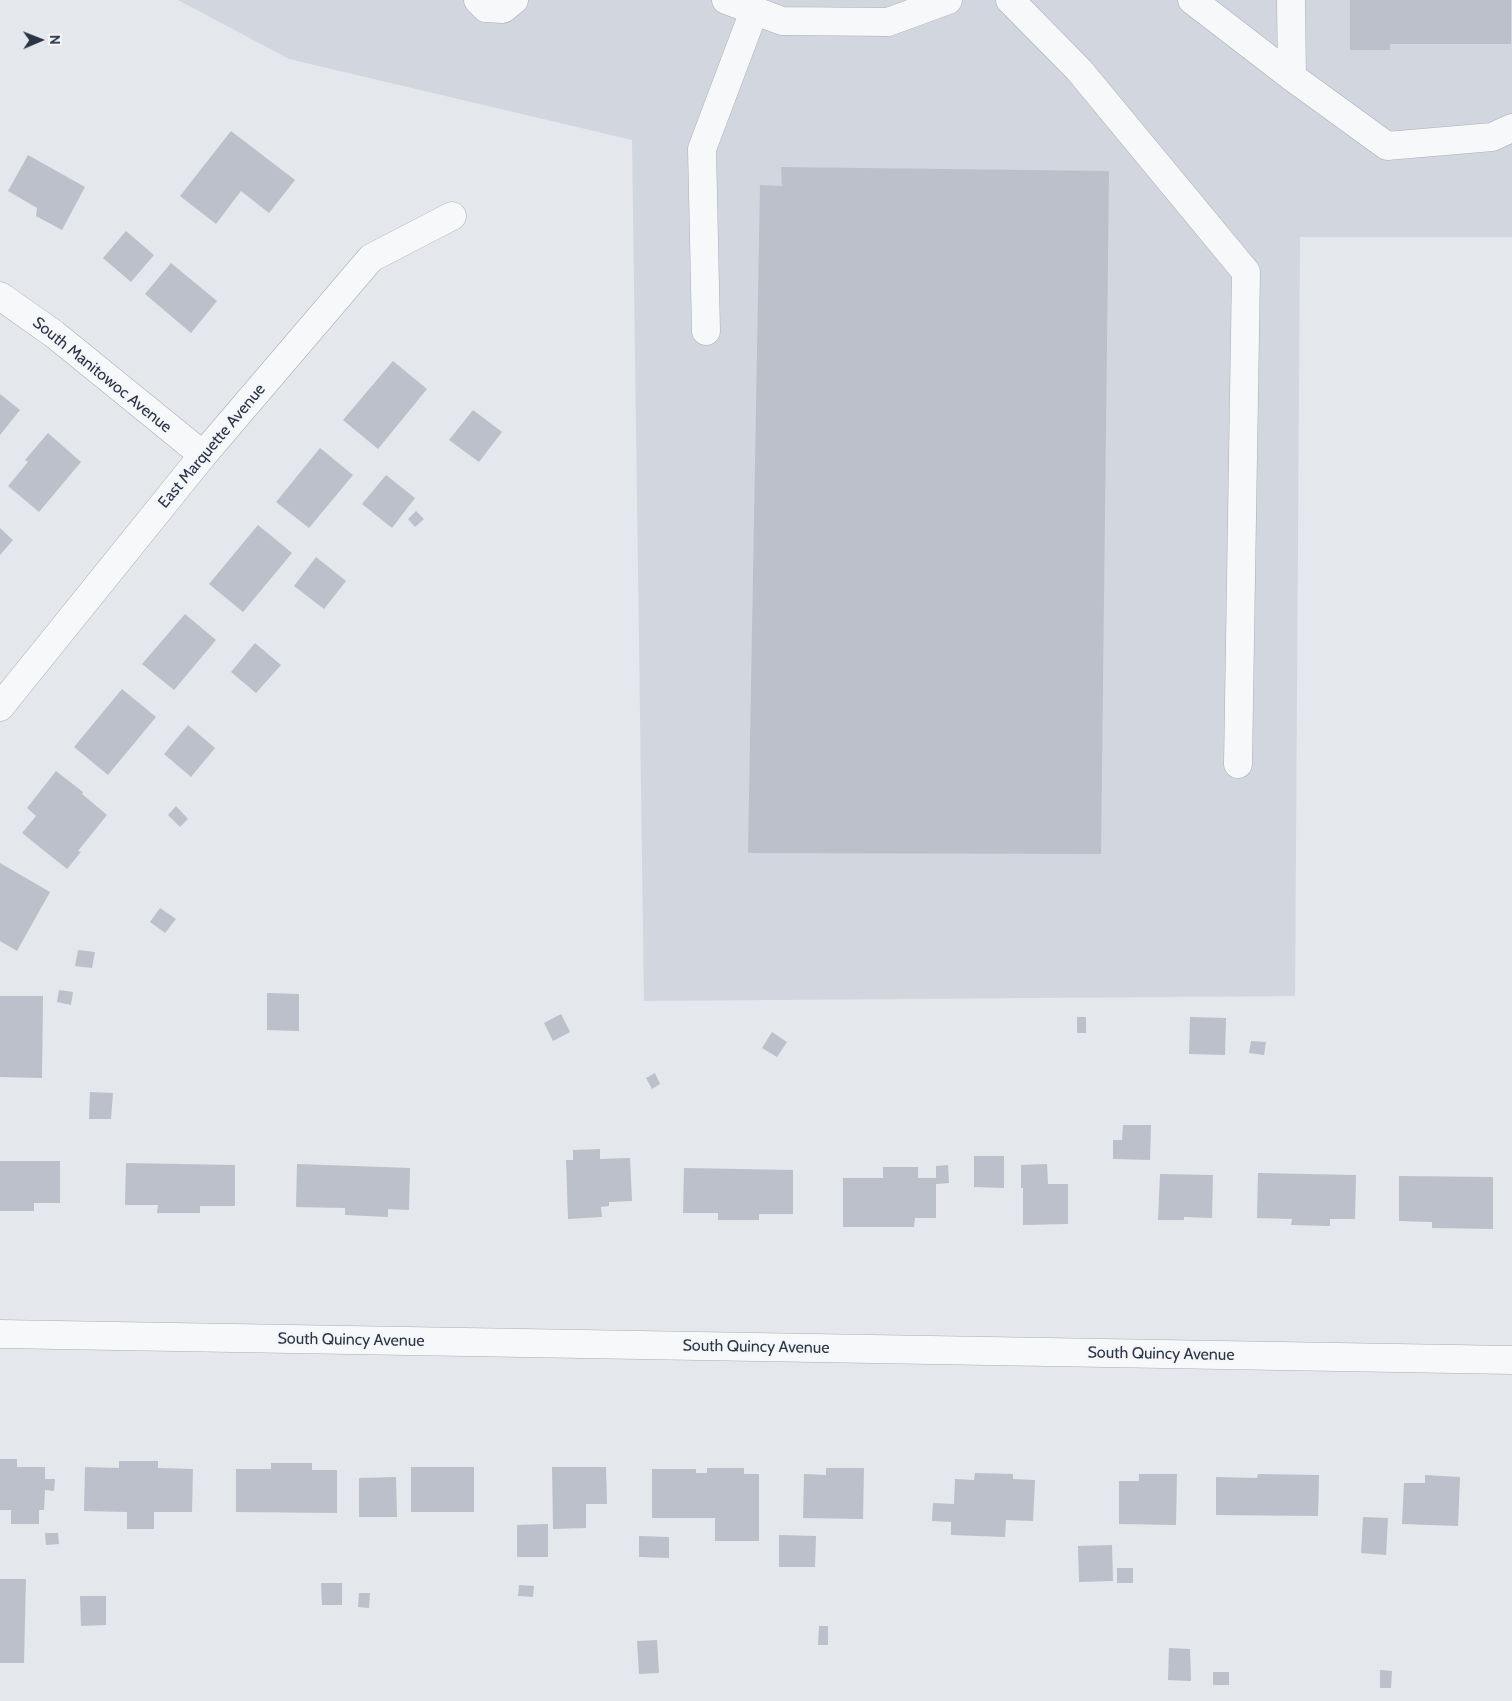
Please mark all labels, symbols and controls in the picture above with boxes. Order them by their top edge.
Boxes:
north arrow [15,15,65,65]
text: N [46,35,64,45]
street label: South Manitowoc Avenue [29,313,175,437]
street label: East Marquette Avenue [154,380,270,512]
street label: South Quincy Avenue [277,1329,425,1351]
street label: South Quincy Avenue [682,1336,830,1358]
street label: South Quincy Avenue [1087,1343,1235,1365]

